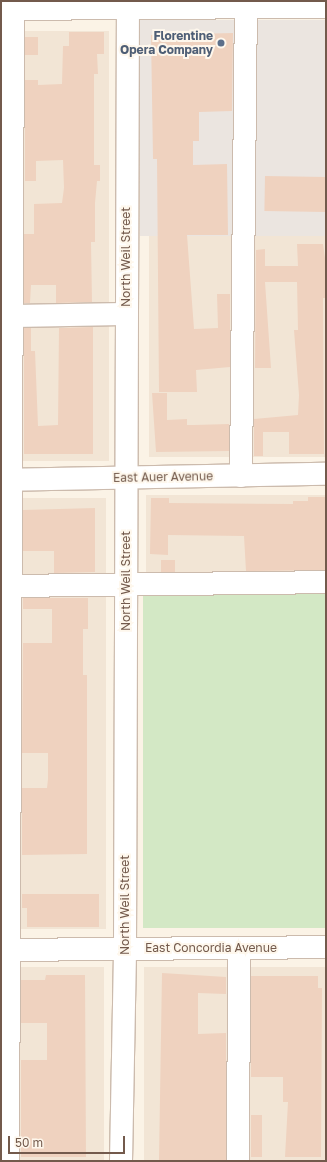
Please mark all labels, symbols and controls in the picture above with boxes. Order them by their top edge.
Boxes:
place label: Florentine Opera Company [120,29,213,57]
marker: Florentine Opera Company [216,38,226,48]
street label: North Weil Street [119,207,133,307]
street label: East Auer Avenue [113,469,213,485]
street label: North Weil Street [119,531,133,631]
street label: North Weil Street [118,855,132,955]
street label: East Concordia Avenue [145,941,277,955]
scale bar [10,1128,127,1154]
text: 50 m [15,1135,43,1150]

